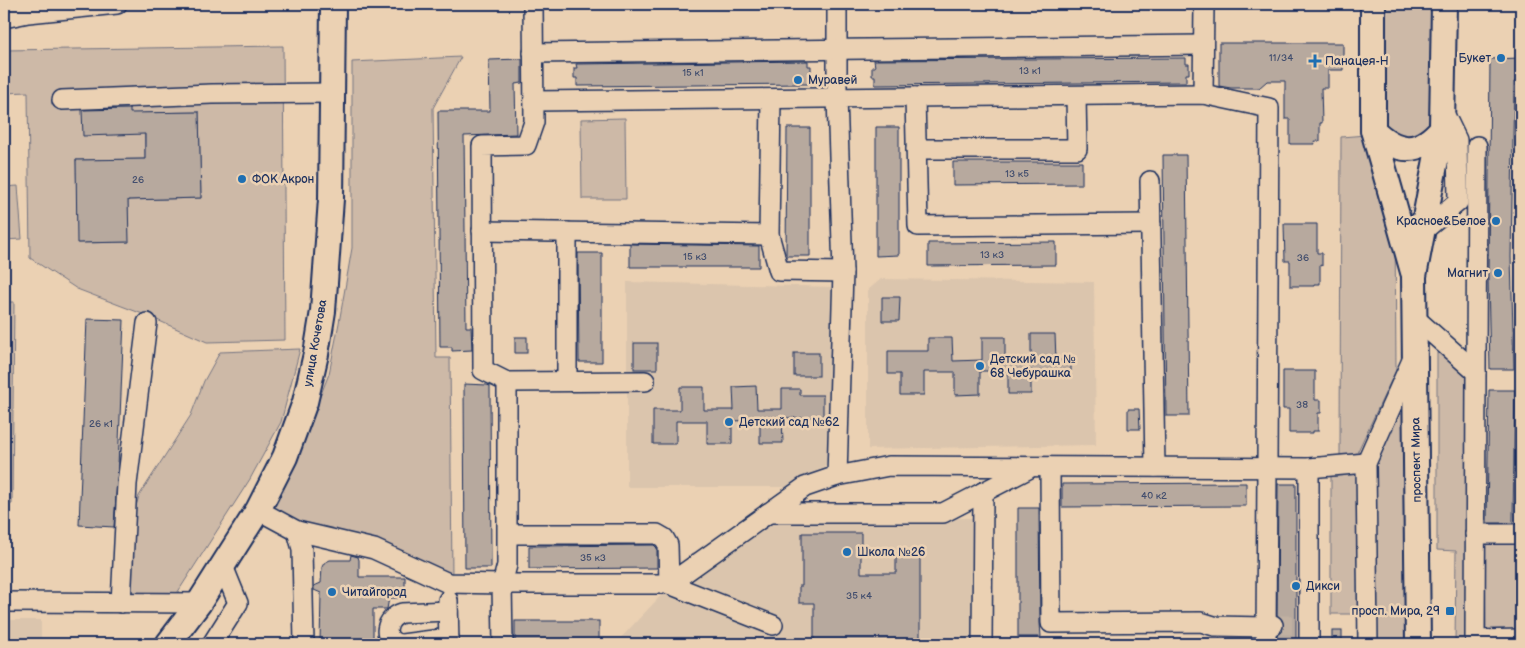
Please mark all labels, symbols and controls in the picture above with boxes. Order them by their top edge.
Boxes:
place label: Букет [1459,51,1491,66]
house number: 11/34 [1269,52,1293,64]
marker: Букет [1495,52,1507,64]
place label: Панацея-Н [1325,54,1389,69]
marker: Панацея-Н [1309,55,1321,67]
house number: 13 к1 [1019,65,1041,77]
house number: 15 к1 [682,67,704,79]
place label: Муравей [808,73,857,88]
marker: Муравей [792,74,804,86]
house number: 13 к5 [1005,168,1029,180]
place label: ФОК Акрон [252,172,314,187]
marker: ФОК Акрон [236,173,248,185]
house number: 26 [132,174,144,186]
place label: Красное&Белое [1396,214,1486,229]
marker: Красное&Белое [1490,215,1502,227]
house number: 13 к3 [980,249,1004,261]
house number: 15 к3 [683,251,707,263]
house number: 36 [1297,252,1309,264]
place label: Магнит [1447,266,1488,281]
marker: Магнит [1492,267,1504,279]
street label: улица Кочетова [300,298,331,388]
place label: Детский сад № 68 Чебурашка [990,352,1076,381]
marker: Детский сад № 68 Чебурашка [974,360,986,372]
house number: 38 [1296,399,1308,411]
place label: Детский сад №62 [739,415,839,430]
marker: Детский сад №62 [723,416,735,428]
street label: проспект Мира [1408,417,1425,503]
house number: 26 к1 [89,418,113,430]
house number: 40 к2 [1141,490,1167,502]
place label: Школа №26 [857,545,925,560]
marker: Школа №26 [841,546,853,558]
house number: 35 к3 [580,552,606,564]
place label: Дикси [1306,579,1340,594]
marker: Дикси [1290,580,1302,592]
place label: Читайгород [342,585,407,600]
marker: Читайгород [326,586,338,598]
house number: 35 к4 [846,590,872,602]
place label: просп. Мира, 29 [1352,604,1440,619]
marker: просп. Мира, 29 [1444,605,1456,617]

